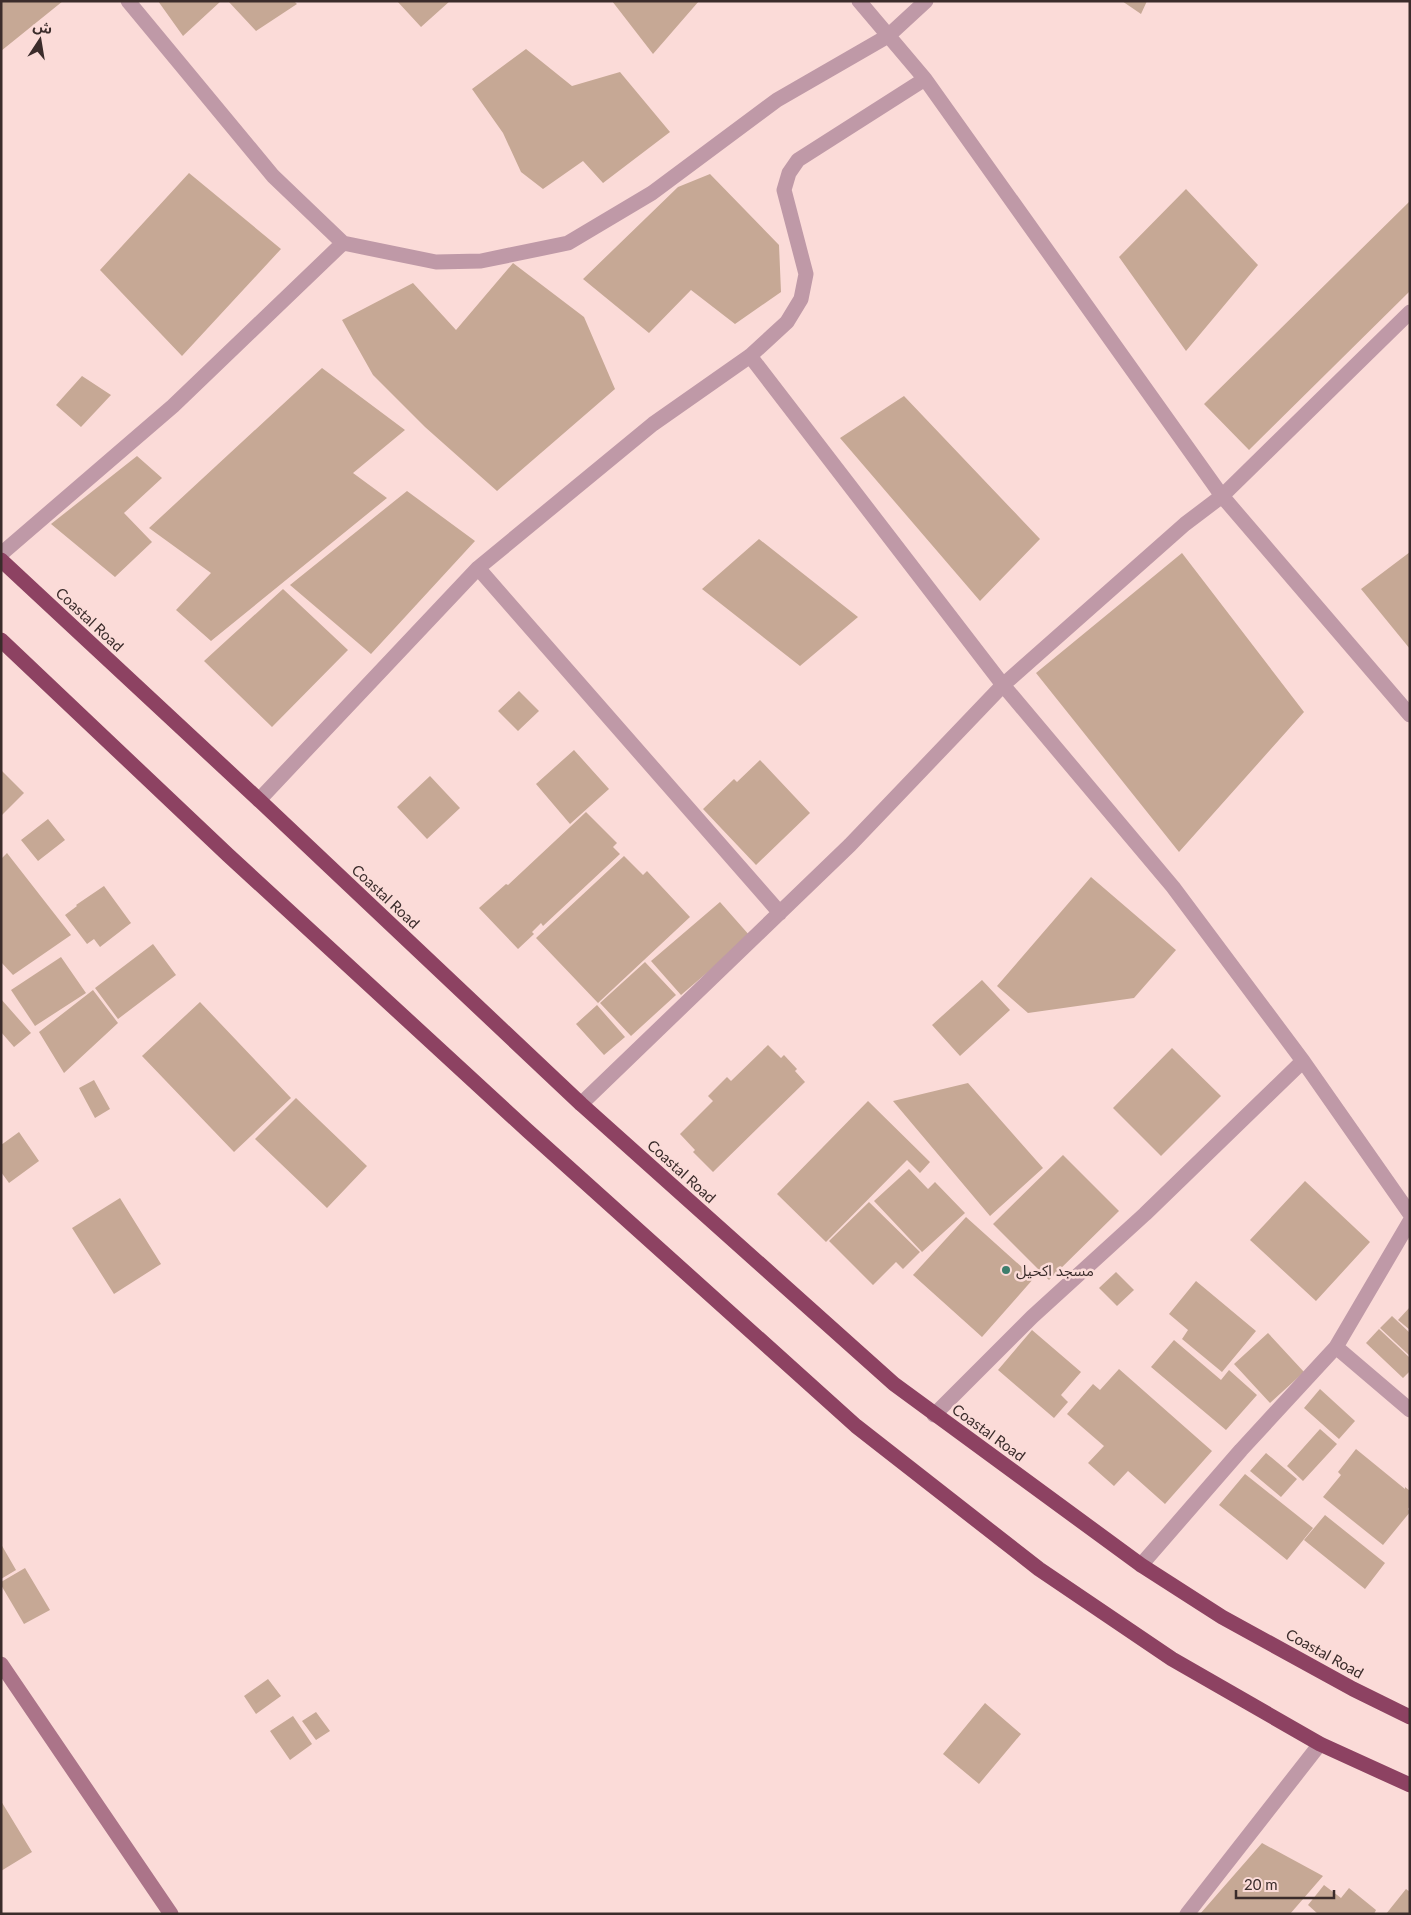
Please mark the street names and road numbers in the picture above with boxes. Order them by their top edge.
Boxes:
street label: Coastal Road [52,583,128,655]
street label: Coastal Road [348,860,424,932]
street label: Coastal Road [644,1136,720,1206]
street label: Coastal Road [949,1399,1029,1465]
street label: Coastal Road [1283,1624,1367,1682]

